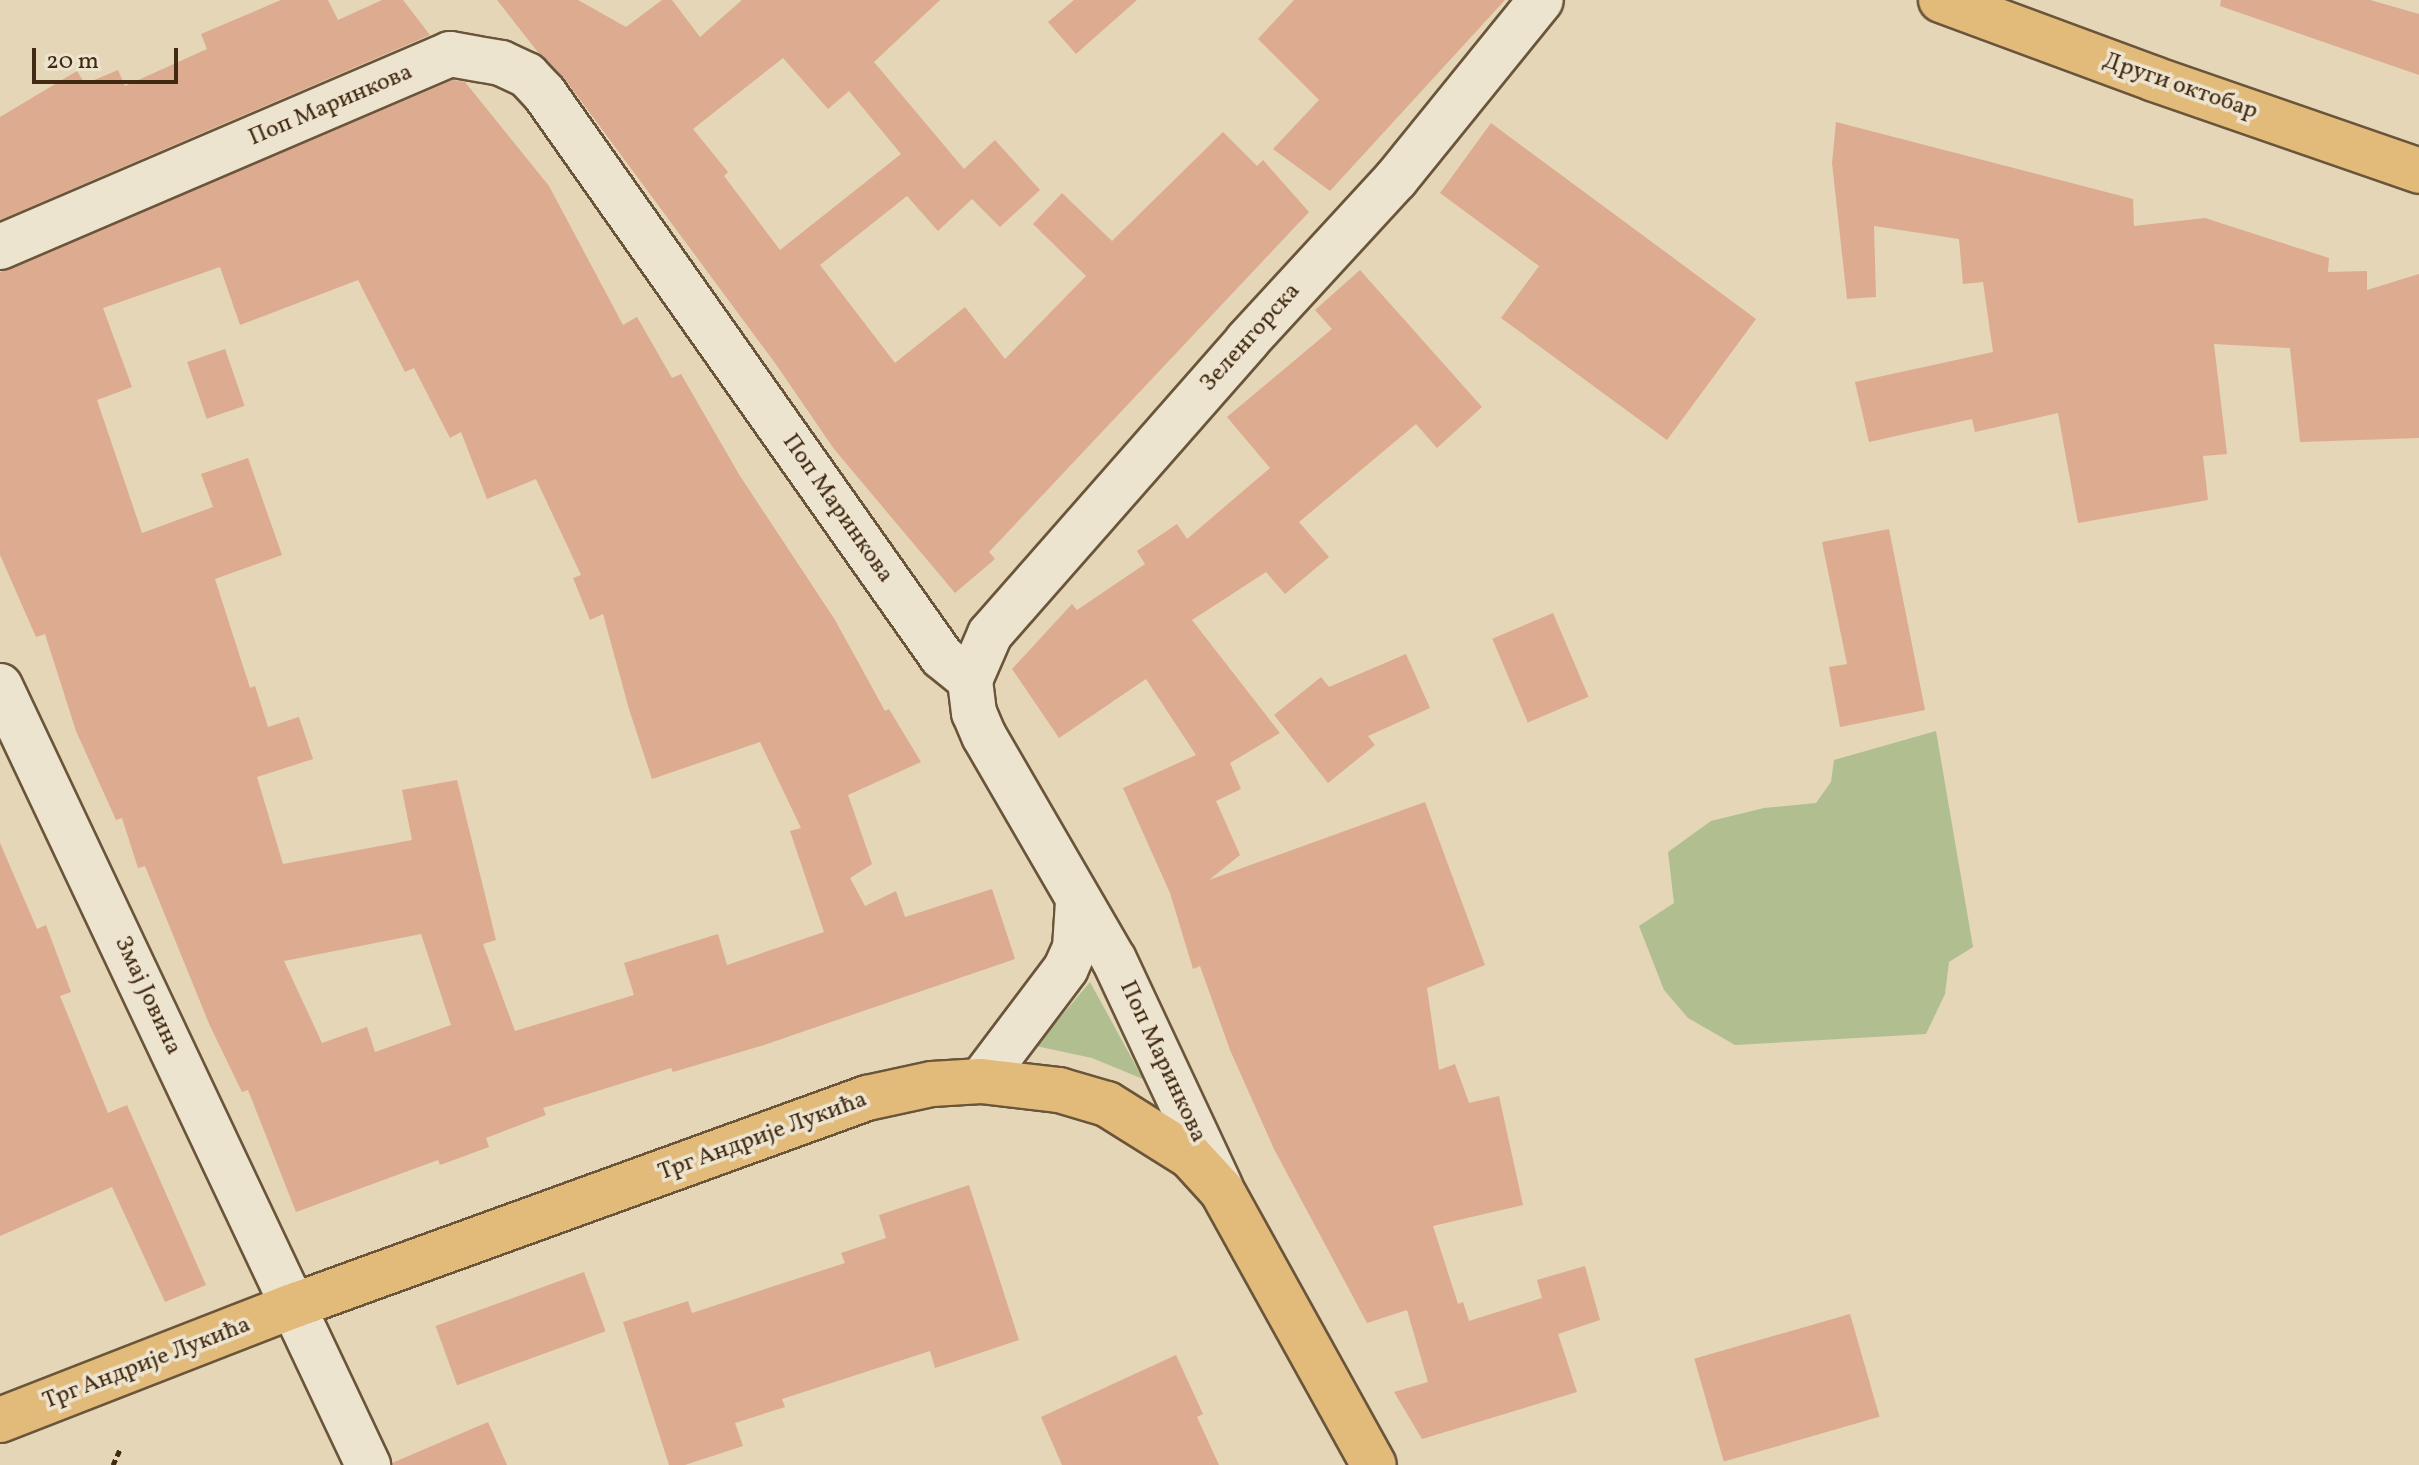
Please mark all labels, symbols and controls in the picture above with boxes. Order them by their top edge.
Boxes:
scale bar [36,32,182,82]
text: 20 m [46,45,99,79]
street label: Други октобар [2099,47,2261,127]
street label: Поп Маринкова [245,59,417,153]
street label: Зеленгорска [1195,278,1307,398]
street label: Поп Маринкова [775,429,899,589]
street label: Змај Јовина [107,932,187,1060]
street label: Поп Маринкова [1112,977,1212,1147]
street label: Трг Андрије Лукића [654,1086,872,1188]
street label: Трг Андрије Лукића [39,1311,255,1417]

